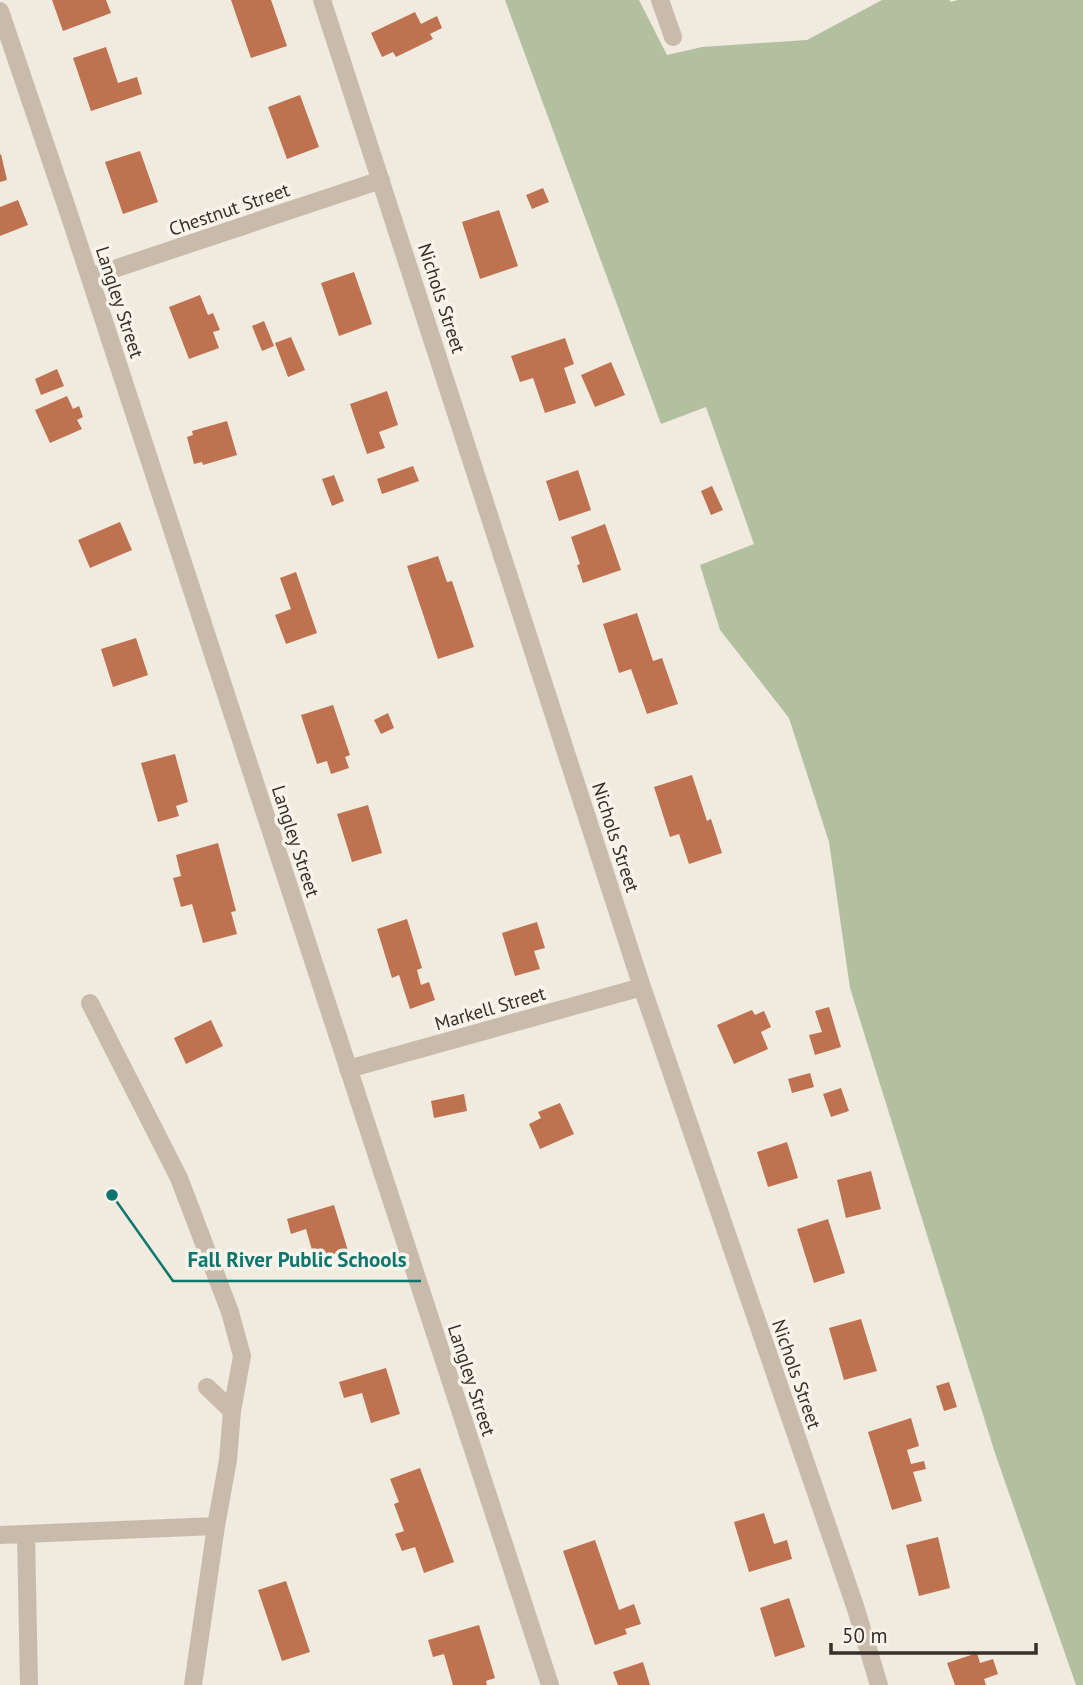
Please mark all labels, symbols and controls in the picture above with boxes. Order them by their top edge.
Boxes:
street label: Chestnut Street [166,177,293,241]
street label: Nichols Street [413,240,471,357]
street label: Langley Street [91,243,150,361]
street label: Nichols Street [587,779,645,896]
street label: Langley Street [267,782,326,900]
street label: Markell Street [432,981,549,1035]
callout: Fall River Public Schools [173,1239,421,1281]
text: Fall River Public Schools [187,1246,407,1273]
street label: Nichols Street [767,1316,827,1432]
street label: Langley Street [443,1321,502,1439]
scale bar [831,1612,1036,1656]
text: 50 m [842,1622,888,1649]

